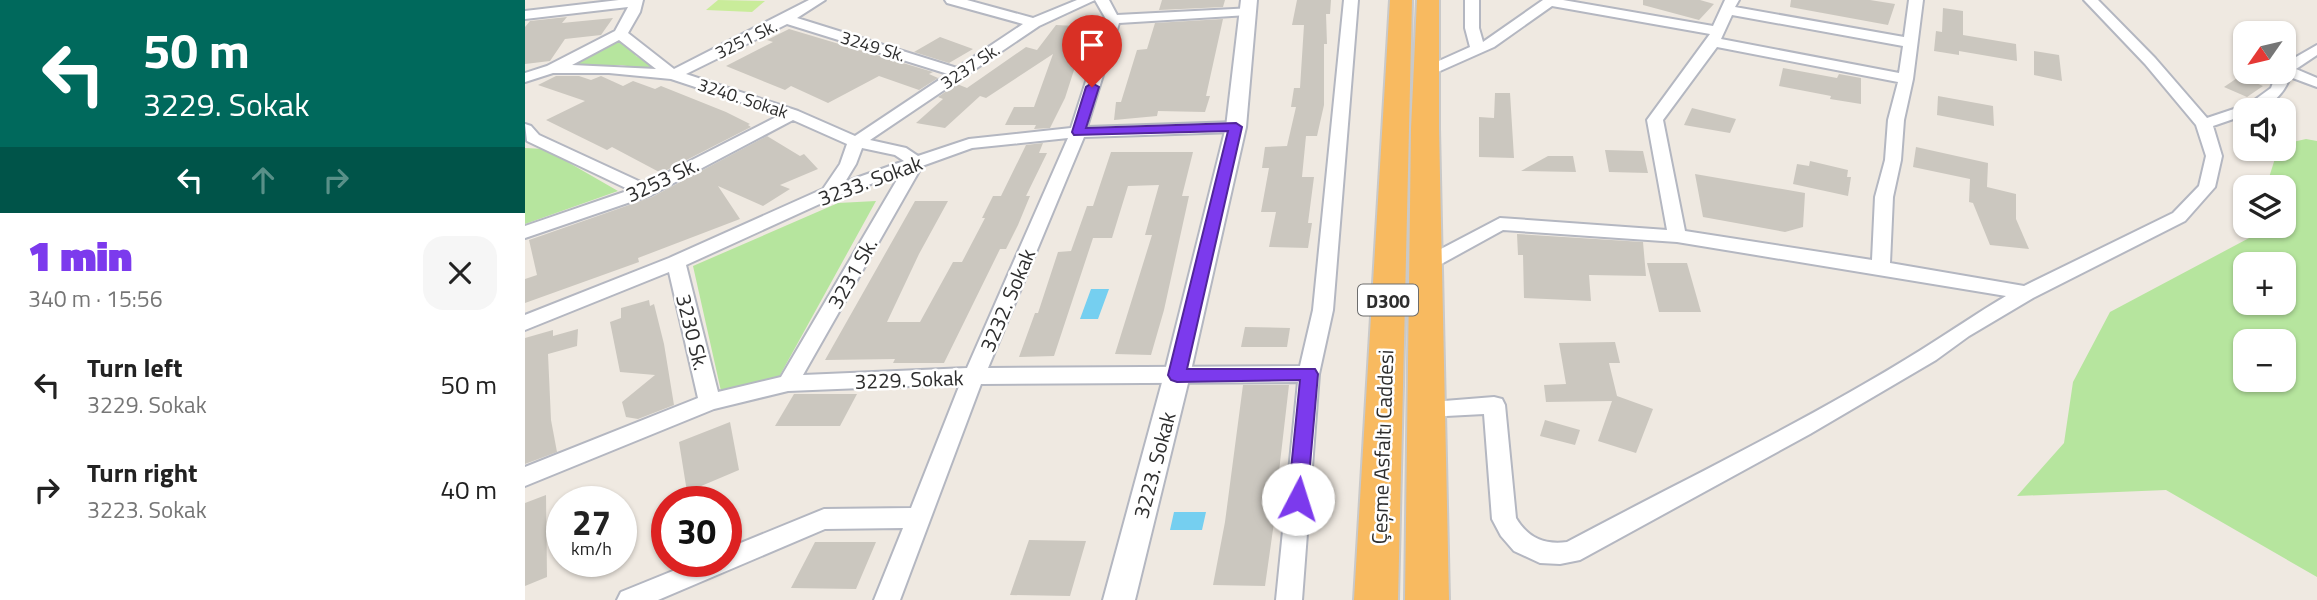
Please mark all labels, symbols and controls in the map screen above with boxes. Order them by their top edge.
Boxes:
text: 50 m [143,12,250,87]
street label: 3251 Sk. [710,12,782,66]
pin [1062,15,1122,87]
north arrow [2233,21,2296,84]
map controls [2233,21,2296,392]
street label: 3249 Sk. [837,23,909,69]
icon: arrive [1073,26,1111,64]
icon: left [28,28,119,119]
street label: 3237 Sk. [935,36,1005,96]
street label: 3240. Sokak [694,71,792,125]
text: 3229. Sokak [143,80,309,128]
button: sound [2233,98,2296,161]
street label: 3233. Sokak [813,146,927,214]
street label: 3253 Sk. [620,148,704,210]
icon: left [171,161,209,199]
icon: ahead [244,161,282,199]
icon: right [317,161,355,199]
button: layers [2233,175,2296,238]
text: 1 min [28,223,132,287]
street label: 3231 Sk. [819,231,885,315]
button: close [423,236,497,310]
street label: 3232. Sokak [971,243,1043,357]
button: + [2233,252,2296,315]
text: 340 m · 15:56 [28,281,163,316]
road number: D300 [1358,284,1418,316]
street label: 3230 Sk. [668,290,718,374]
button: − [2233,329,2296,392]
text: Turn left [87,348,182,387]
street label: Çeşme Asfaltı Caddesi [1363,349,1401,545]
street label: 3229. Sokak [854,361,964,397]
text: 50 m [440,365,497,404]
icon: left [28,366,66,404]
text: 3229. Sokak [87,387,207,422]
street label: 3223. Sokak [1124,408,1184,522]
text: Turn right [87,453,198,492]
position arrow [1261,462,1335,536]
text: 40 m [440,470,497,509]
icon: right [28,471,66,509]
speed limit sign: 30 [651,486,742,577]
text: 3223. Sokak [87,492,207,527]
text: 27 [572,495,611,549]
text: km/h [571,535,612,562]

